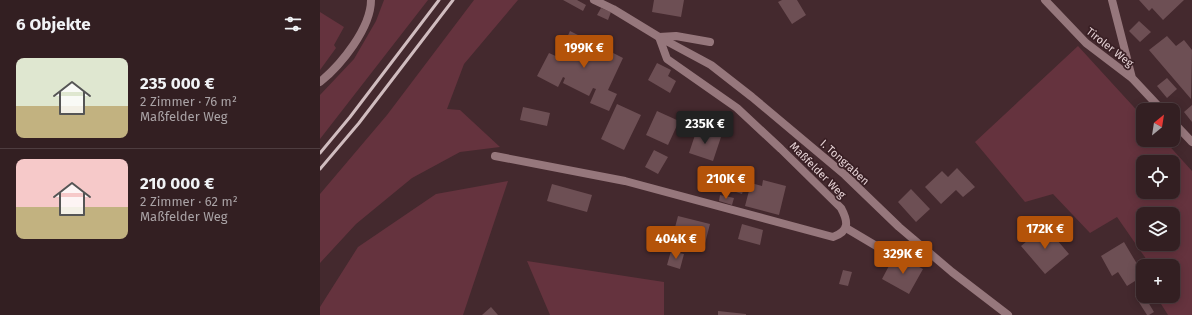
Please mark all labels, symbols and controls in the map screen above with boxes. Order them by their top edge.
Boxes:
icon: filters [282,13,304,35]
text: 6 Objekte [16,14,91,35]
street label: Tiroler Weg [1084,25,1136,70]
pin: 199K € [551,35,617,69]
text: 199K € [564,40,604,55]
text: 235 000 € [140,73,215,94]
icon: home [48,74,96,122]
text: 2 Zimmer · 76 m² [140,94,237,109]
north arrow [1136,103,1180,147]
map controls [1136,103,1180,303]
text: Maßfelder Weg [140,109,228,124]
pin: 235K € [672,111,738,145]
text: 235K € [685,116,725,131]
street label: I. Tongraben [818,137,872,188]
street label: Maßfelder Weg [787,140,849,201]
button: locate [1136,155,1180,199]
pin: 210K € [693,166,759,200]
text: 210K € [706,171,746,186]
text: 210 000 € [140,173,214,194]
icon: home [48,175,96,223]
text: 2 Zimmer · 62 m² [140,194,238,209]
button: layers [1136,207,1180,251]
text: Maßfelder Weg [140,209,228,224]
pin: 172K € [1012,216,1078,250]
text: 172K € [1026,221,1064,236]
pin: 404K € [643,226,709,260]
text: 404K € [655,231,697,246]
pin: 329K € [870,241,936,275]
text: 329K € [883,246,923,261]
button: + [1136,259,1180,303]

